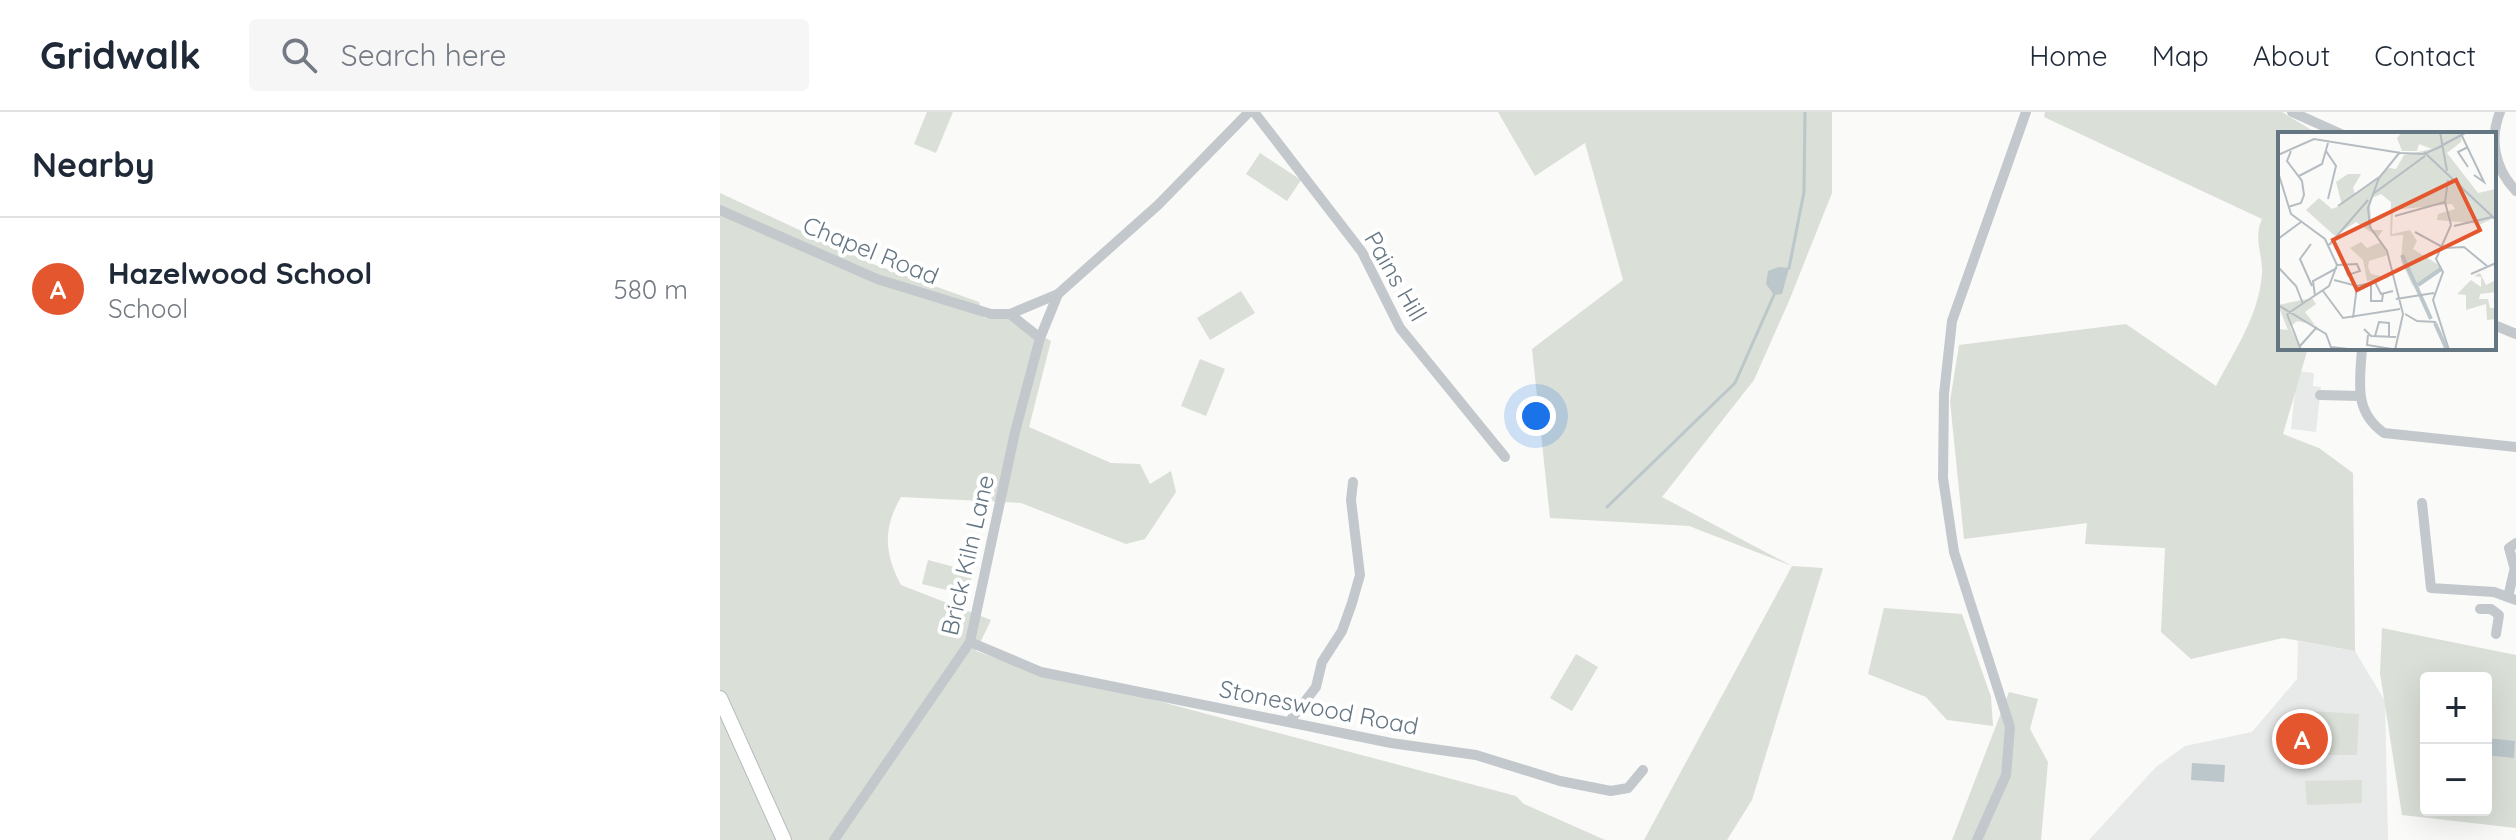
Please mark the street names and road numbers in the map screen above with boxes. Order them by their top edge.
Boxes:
street label: Chapel Road [799,209,943,291]
street label: Pains Hill [1358,226,1434,326]
street label: Brick Kiln Lane [934,472,1000,638]
street label: Stoneswood Road [1217,673,1421,741]

